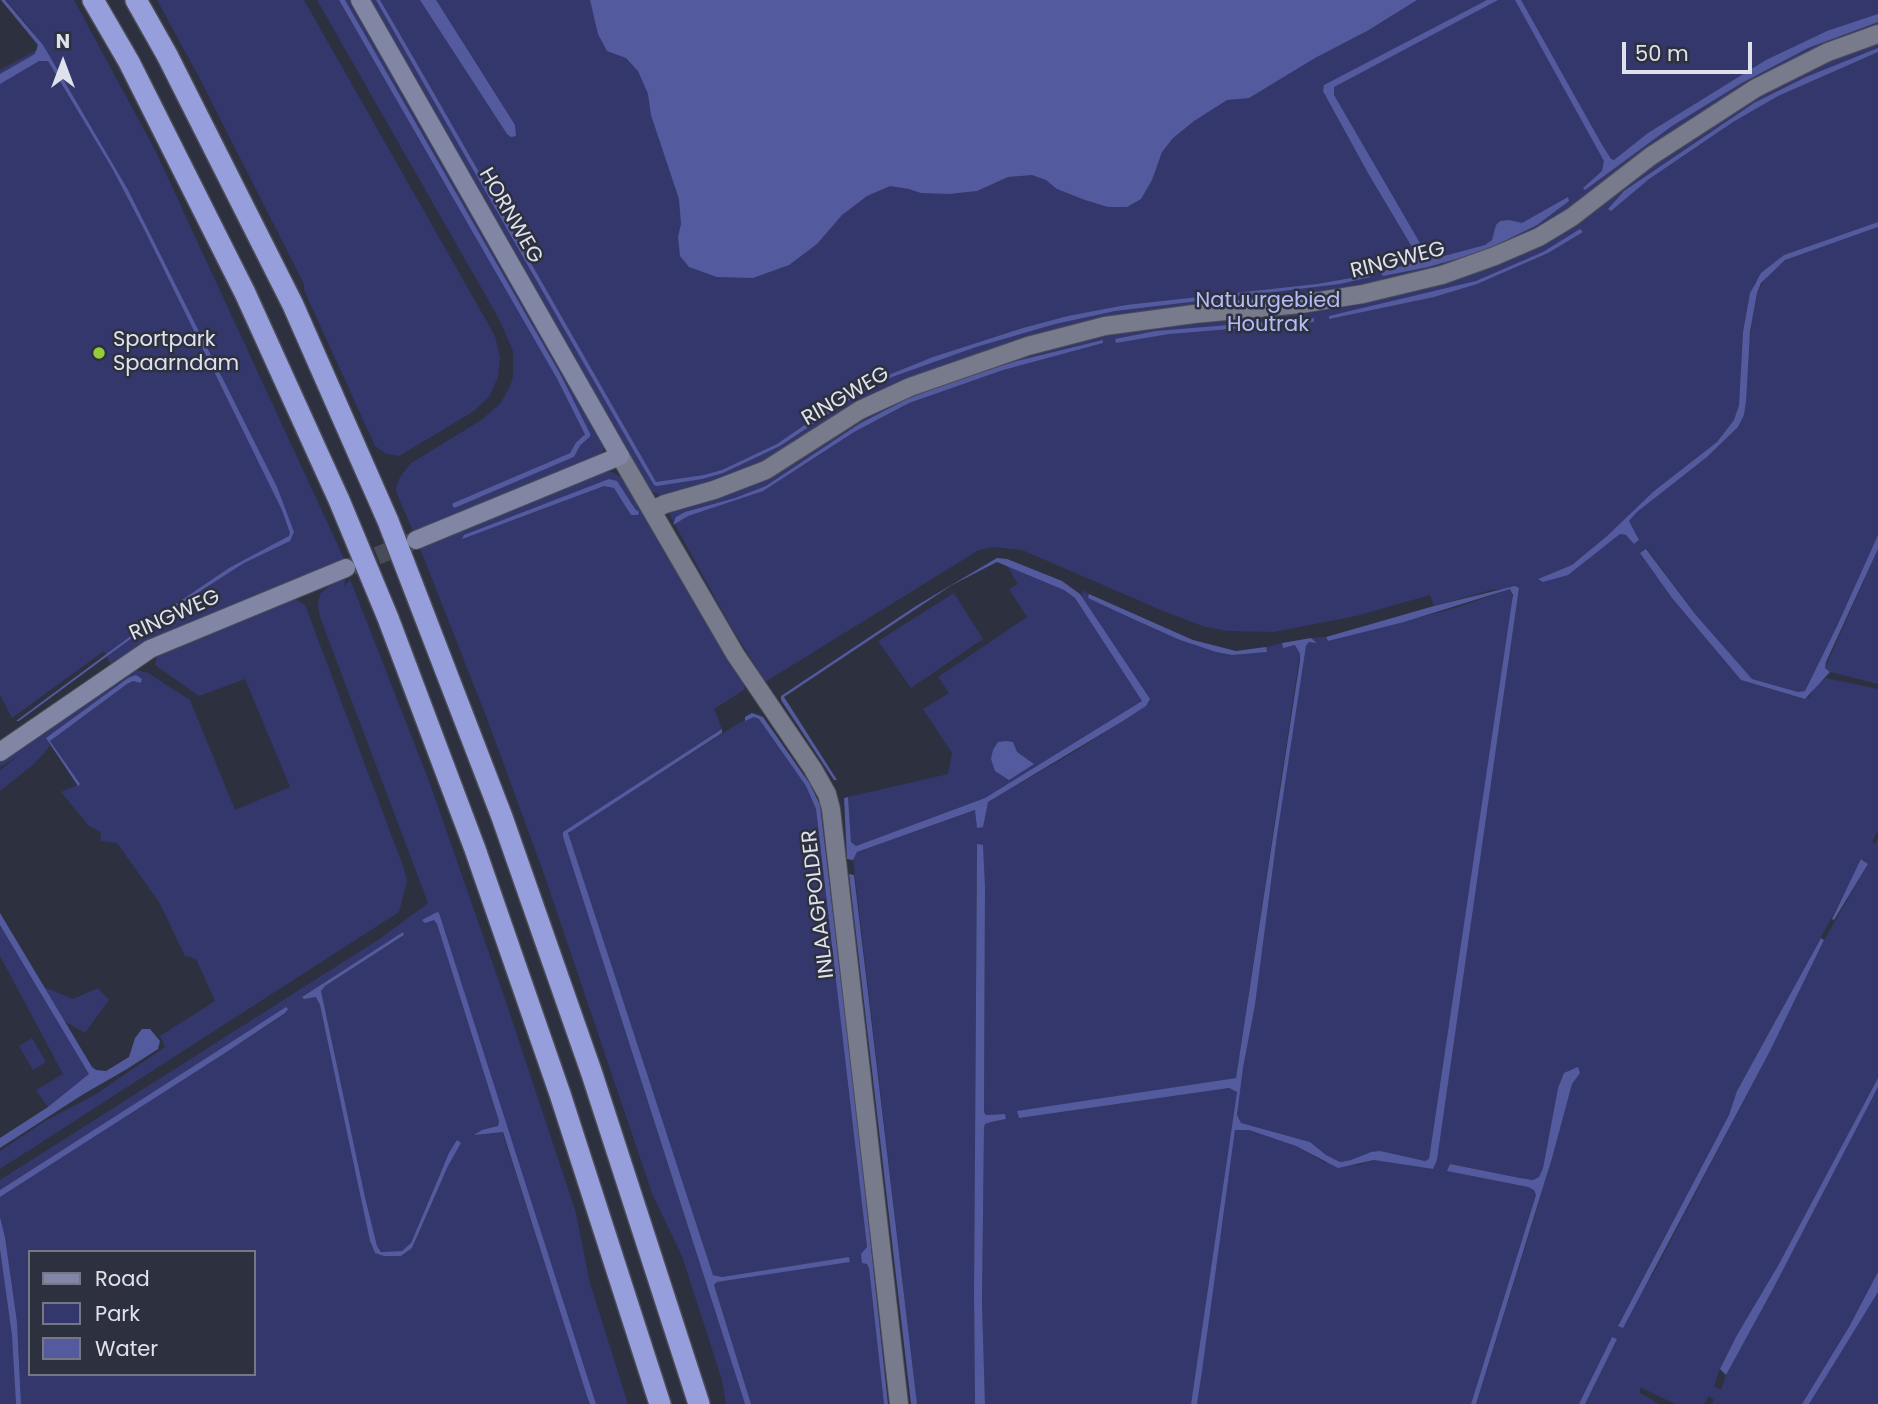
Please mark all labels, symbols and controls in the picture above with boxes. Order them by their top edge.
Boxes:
north arrow [28,28,98,98]
text: N [56,28,70,55]
scale bar [1626,28,1756,72]
text: 50 m [1635,39,1689,68]
street label: HORNWEG [473,164,547,268]
street label: RINGWEG [1348,237,1448,285]
park label: Natuurgebied Houtrak [1195,289,1341,339]
place label: Sportpark Spaarndam [113,328,239,378]
marker: Sportpark Spaarndam [91,345,107,361]
street label: RINGWEG [798,362,894,432]
street label: RINGWEG [126,585,224,647]
street label: INLAAGPOLDER [797,828,841,980]
legend [28,1250,256,1376]
text: Road [95,1264,150,1293]
text: Park [95,1299,140,1328]
text: Water [95,1334,158,1363]

